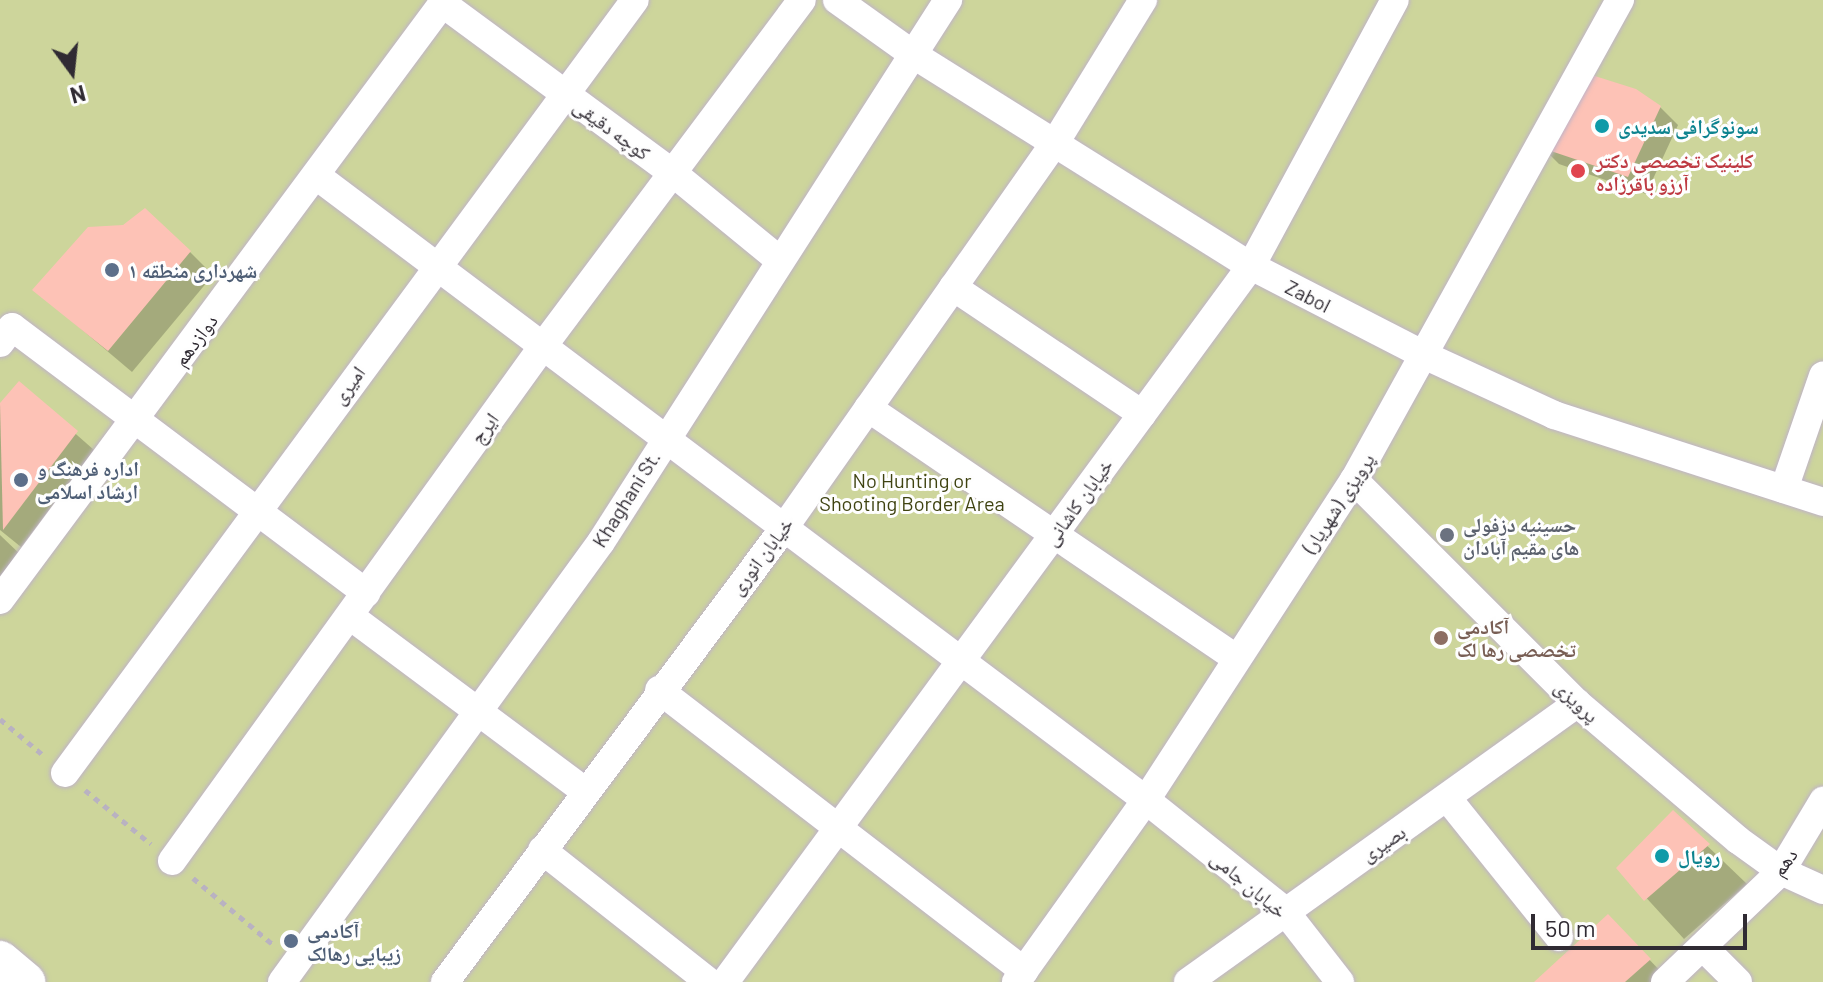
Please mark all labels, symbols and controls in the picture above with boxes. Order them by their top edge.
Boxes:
north arrow [32,32,112,112]
text: N [68,81,89,110]
street label: کوچه دقیقی [569,93,655,165]
place label: سونوگرافی سدیدی [1618,114,1759,138]
marker: سونوگرافی سدیدی [1593,117,1611,135]
place label: کلینیک تخصصی دکتر آرزو باقرزاده [1596,148,1754,195]
marker: کلینیک تخصصی دکتر آرزو باقرزاده [1567,160,1589,182]
place label: شهرداری منطقه ۱ [128,258,257,282]
marker: شهرداری منطقه ۱ [103,261,121,279]
street label: Zabol [1281,275,1335,317]
street label: دوازدهم [168,309,222,371]
street label: امیری [326,361,370,409]
street label: ایرج [465,408,503,448]
street label: Khaghani St. [587,446,665,552]
street label: پرویزی (شهریار) [1297,448,1379,558]
street label: خیابان کاشانی [1038,454,1118,550]
place label: اداره فرهنگ و ارشاد اسلامی [37,456,139,503]
park label: No Hunting or Shooting Border Area [819,468,1005,515]
marker: اداره فرهنگ و ارشاد اسلامی [12,471,30,489]
street label: خیابان انوری [724,512,798,600]
place label: حسینیه دزفولی های مقیم آبادان [1463,512,1579,559]
marker: حسینیه دزفولی های مقیم آبادان [1438,526,1456,544]
place label: آکادمی تخصصی رها لک [1457,614,1576,661]
marker: آکادمی تخصصی رها لک [1432,629,1450,647]
street label: پرویزی [1550,675,1604,727]
street label: بصیری [1356,819,1410,867]
street label: دهم [1766,843,1802,881]
place label: رویال [1678,844,1720,868]
street label: خیابان جامی [1206,845,1292,923]
marker: رویال [1653,847,1671,865]
scale bar [1535,898,1751,948]
text: 50 m [1545,913,1596,942]
place label: آکادمی زیبایی رهالک [307,918,401,965]
marker: آکادمی زیبایی رهالک [282,932,300,950]

